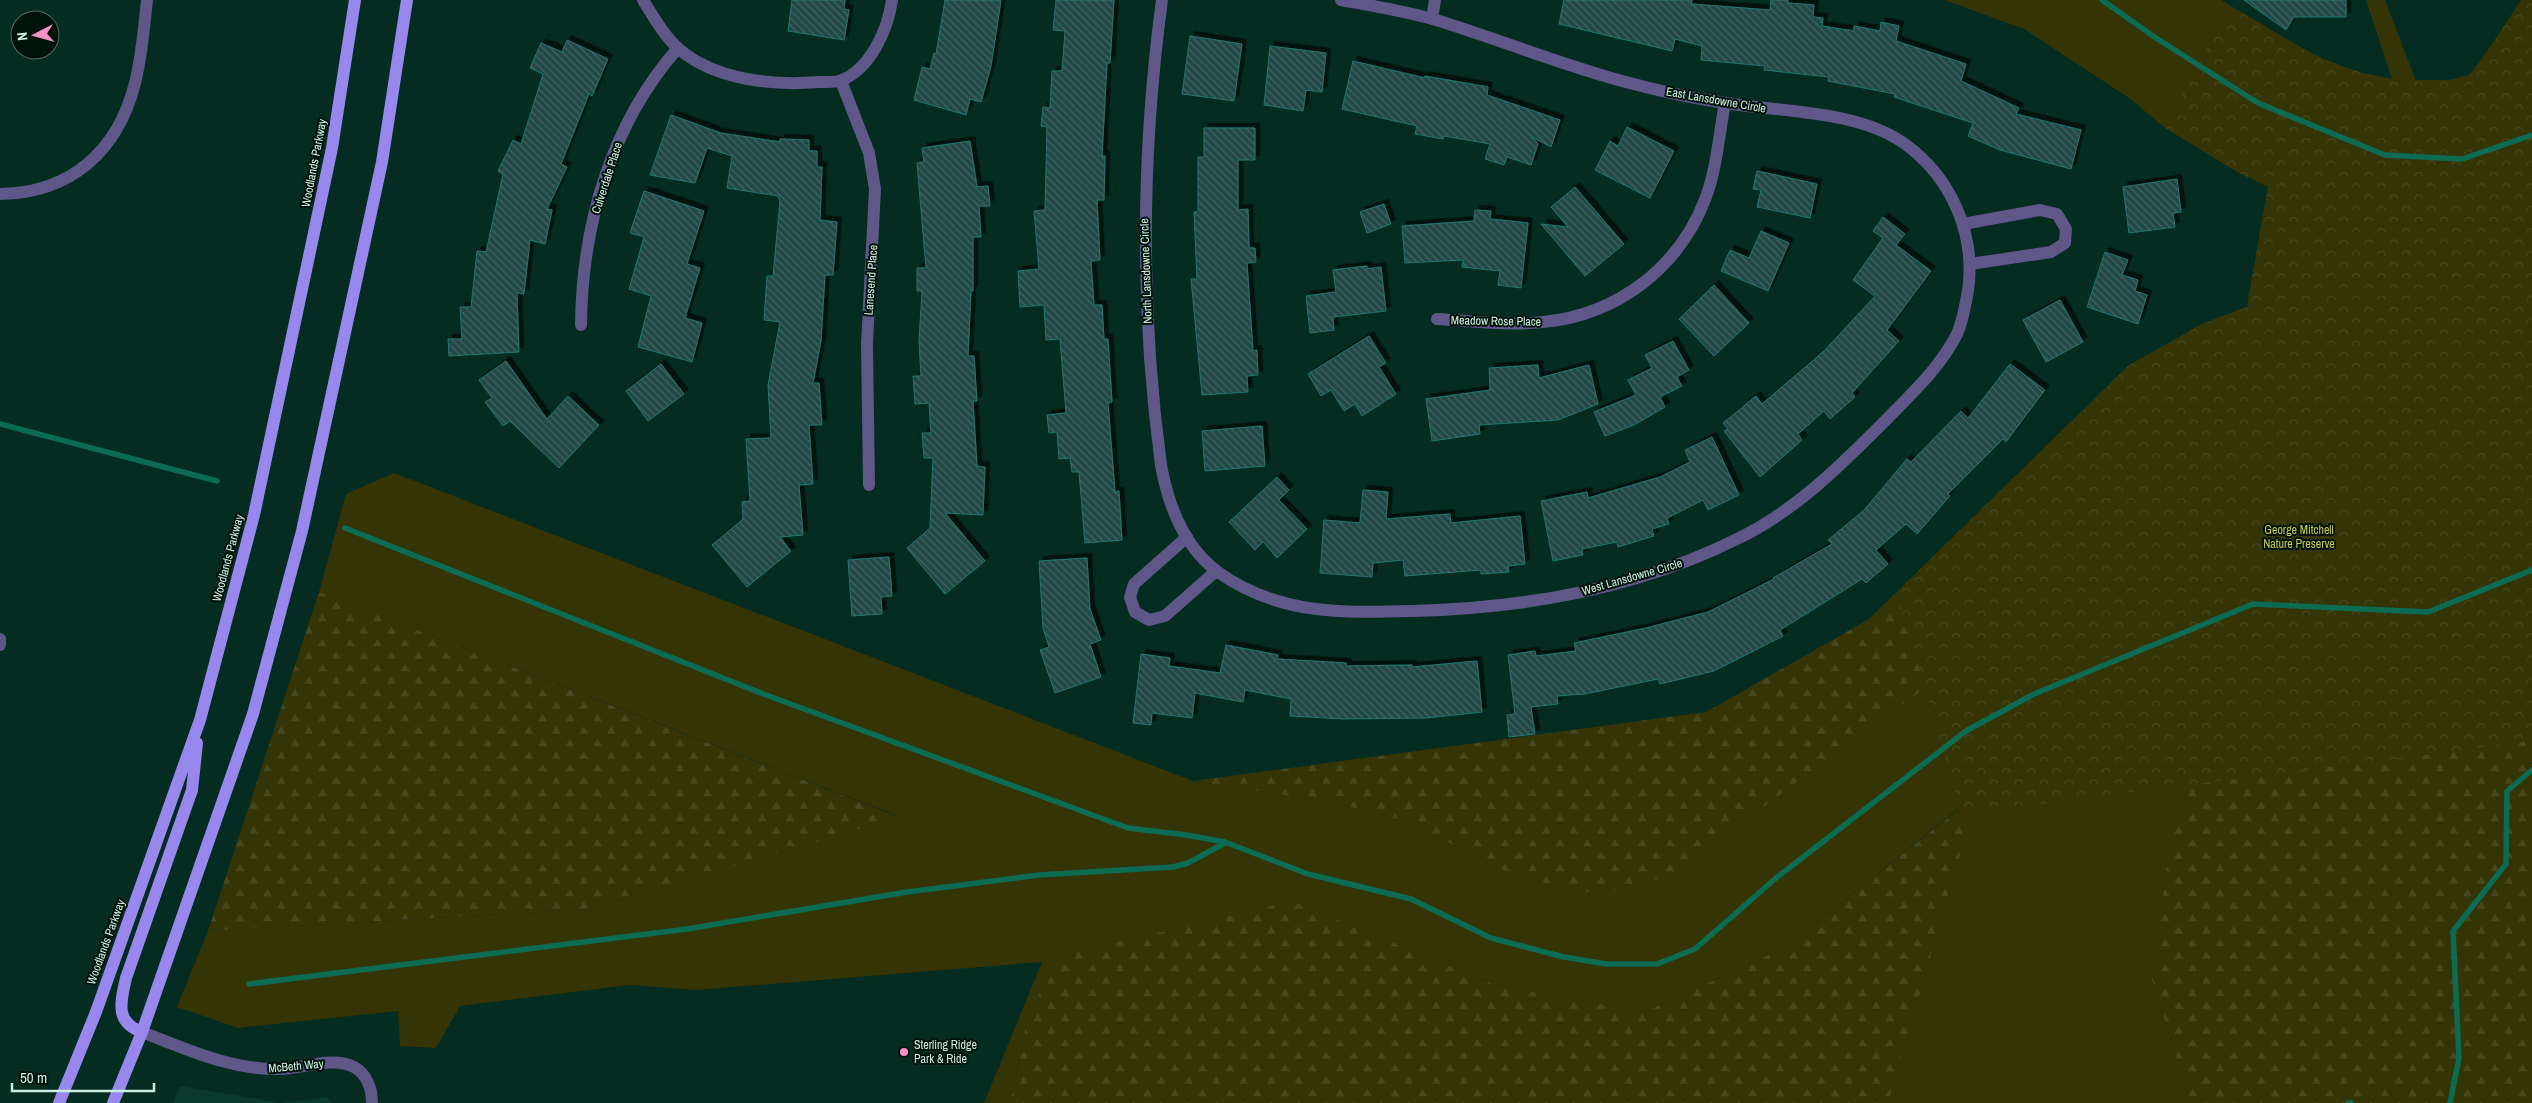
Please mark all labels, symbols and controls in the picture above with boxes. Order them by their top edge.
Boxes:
north arrow [10,10,60,60]
text: N [13,31,31,41]
street label: East Lansdowne Circle [1665,83,1767,117]
street label: Woodlands Parkway [298,117,330,208]
street label: Culverdale Place [588,140,626,216]
street label: North Lansdowne Circle [1136,218,1156,324]
street label: Lanesend Place [861,244,881,316]
street label: Meadow Rose Place [1451,312,1541,330]
street label: Woodlands Parkway [209,513,247,603]
park label: George Mitchell Nature Preserve [2263,522,2335,552]
street label: West Lansdowne Circle [1580,555,1684,599]
street label: Woodlands Parkway [83,897,129,987]
place label: Sterling Ridge Park & Ride [914,1037,977,1067]
marker: Sterling Ridge Park & Ride [898,1046,910,1058]
street label: McBeth Way [268,1056,324,1076]
scale bar [12,1060,155,1092]
text: 50 m [20,1067,47,1088]

